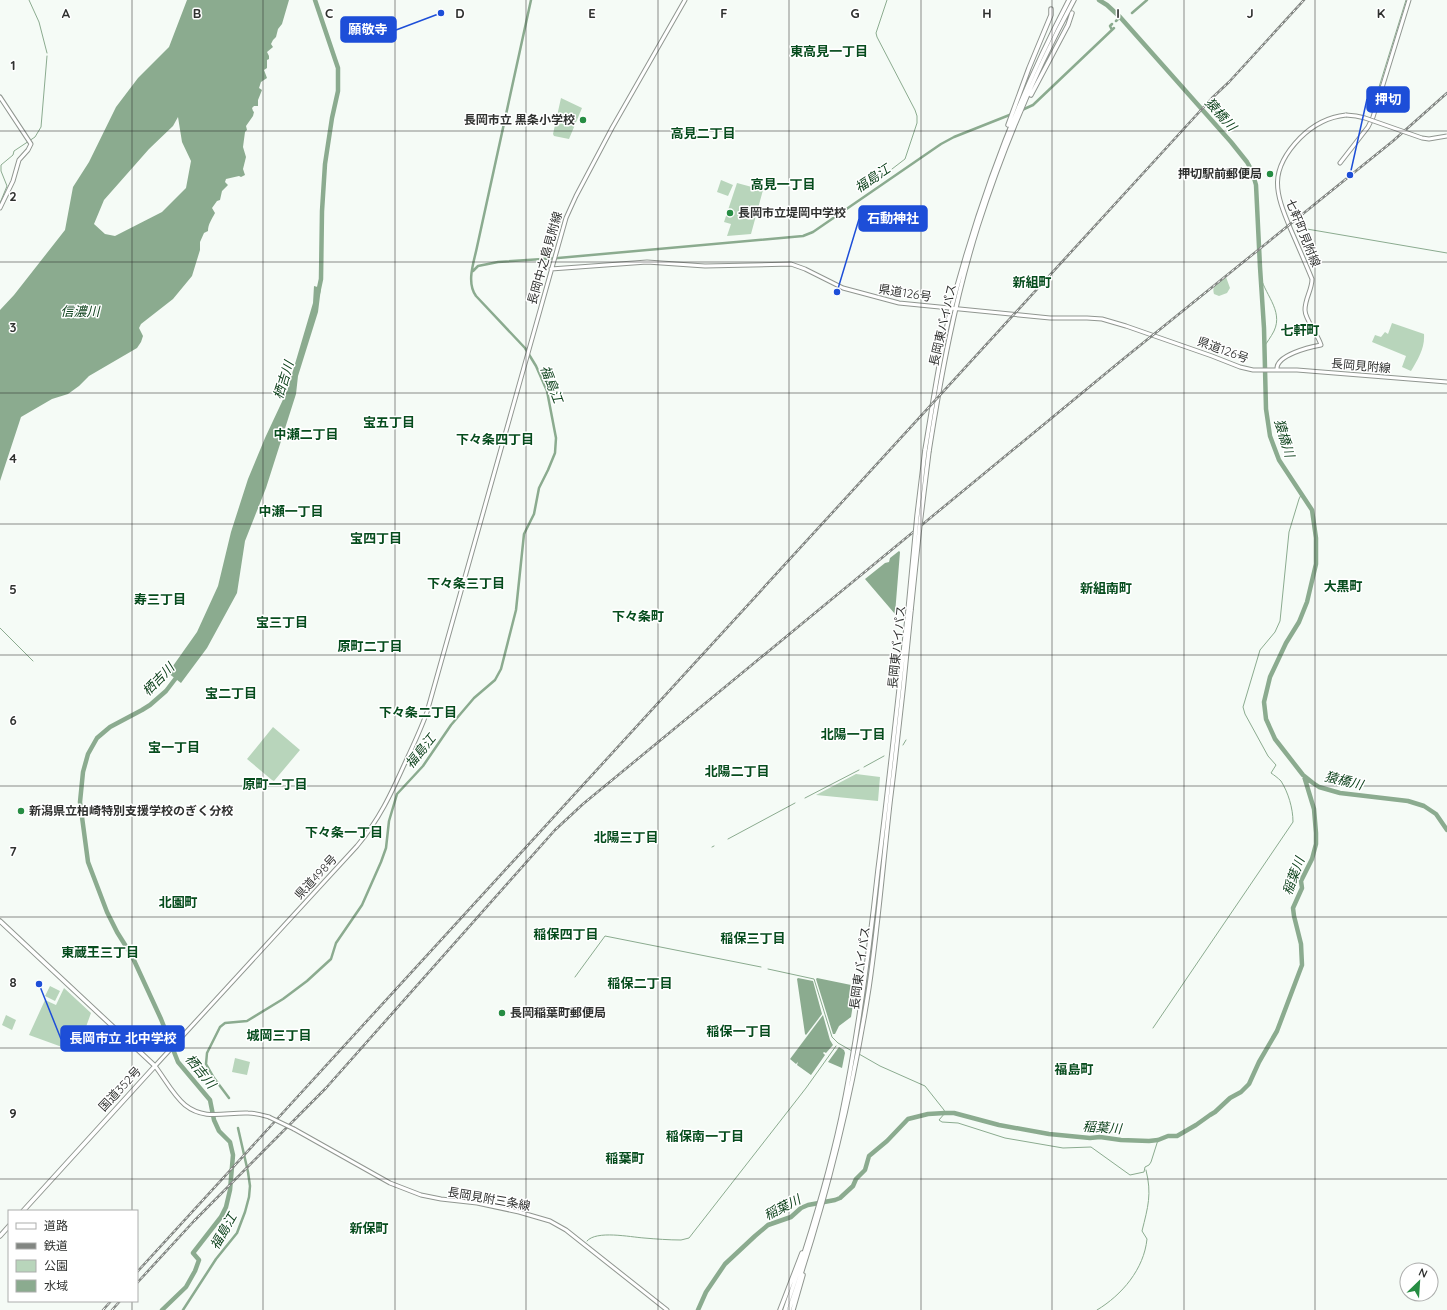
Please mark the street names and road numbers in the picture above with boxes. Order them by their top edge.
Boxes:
street label: 七軒町見附線 [1283,197,1324,269]
street label: 長岡中之島見附線 [524,210,565,306]
street label: 県道126号 [877,281,933,304]
street label: 長岡東バイパス [926,282,959,367]
street label: 県道126号 [1195,333,1251,366]
street label: 長岡見附線 [1330,355,1392,376]
street label: 長岡東バイパス [885,605,908,689]
street label: 県道498号 [291,851,340,902]
street label: 長岡東バイパス [846,925,873,1010]
street label: 国道352号 [95,1063,144,1114]
street label: 長岡見附三条線 [446,1184,532,1213]

